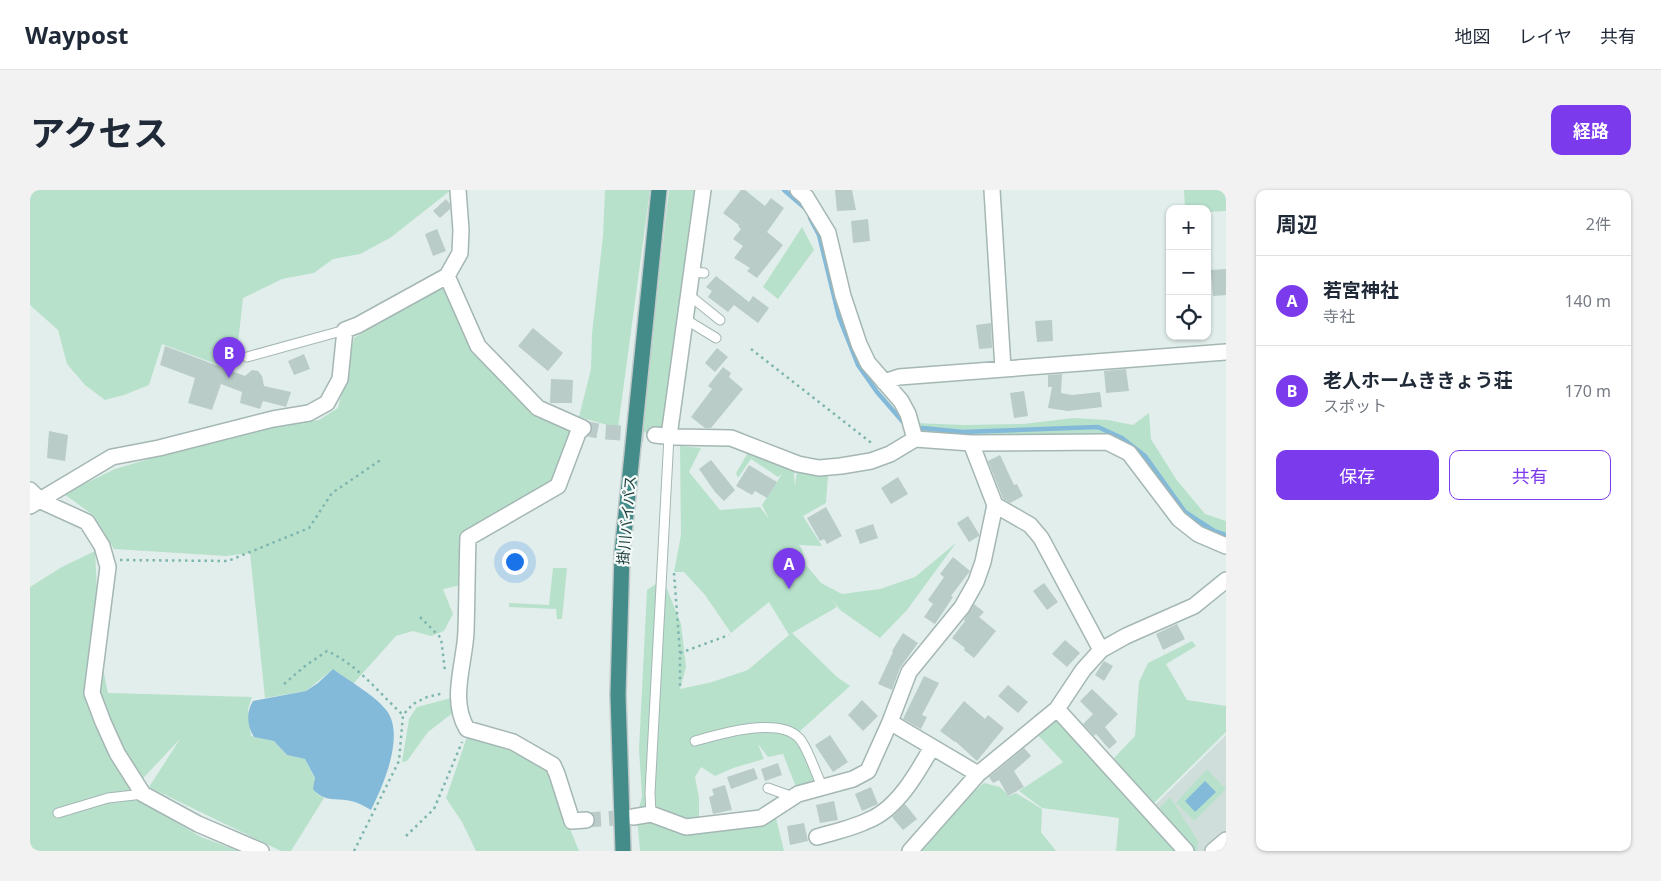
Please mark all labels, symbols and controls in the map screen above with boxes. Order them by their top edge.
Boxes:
text: Waypost [25,18,128,51]
text: 地図 [1455,24,1491,48]
text: レイヤ [1519,24,1572,48]
text: 共有 [1600,24,1636,48]
button: 経路 [1551,105,1631,155]
text: アクセス [30,109,168,156]
map controls [1166,205,1211,340]
button: + [1166,205,1211,250]
text: 周辺 [1276,210,1318,238]
text: 2件 [1586,213,1611,235]
button: − [1166,250,1211,295]
text: 若宮神社 [1323,277,1399,303]
text: A [1286,290,1298,312]
text: 140 m [1564,290,1611,312]
button: locate [1166,295,1211,340]
text: 寺社 [1323,305,1355,327]
pin: B [213,337,245,378]
text: 老人ホームききょう荘 [1323,367,1512,393]
text: B [1287,380,1297,402]
text: 170 m [1564,380,1611,402]
text: スポット [1323,395,1387,417]
button: 保存 [1276,450,1439,500]
button: 共有 [1449,450,1611,500]
street label: 掛川バイパス [612,474,640,566]
pin: A [773,548,805,589]
your location [502,549,528,575]

